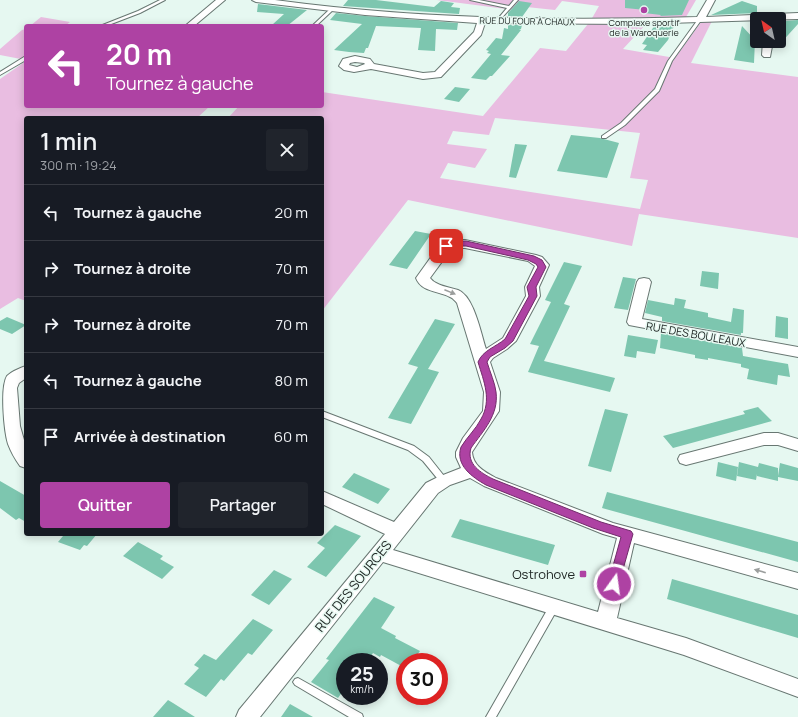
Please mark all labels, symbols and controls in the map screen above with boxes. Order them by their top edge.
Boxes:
marker: Complexe sportif de la Waroquerie [639,5,649,15]
north arrow [750,12,786,48]
map controls [750,12,786,48]
street label: RUE DU FOUR À CHAUX [479,14,575,28]
place label: Complexe sportif de la Waroquerie [608,16,680,39]
text: 20 m [106,35,172,73]
icon: left [40,40,92,92]
text: Tournez à gauche [106,71,254,95]
text: 1 min [40,124,97,157]
button: close [266,129,308,171]
text: 300 m · 19:24 [40,156,117,174]
icon: left [40,202,62,224]
text: Tournez à gauche [74,202,202,223]
text: 20 m [275,202,308,223]
pin [429,229,463,263]
icon: arrive [435,235,457,257]
icon: right [40,258,62,280]
text: Tournez à droite [74,258,191,279]
text: 70 m [276,258,308,279]
one-way arrow [445,290,457,296]
icon: right [40,314,62,336]
text: Tournez à droite [74,314,191,335]
text: 70 m [276,314,308,335]
street label: RUE DES BOULEAUX [645,318,747,350]
icon: left [40,370,62,392]
text: Tournez à gauche [74,370,202,391]
text: 80 m [274,370,308,391]
icon: arrive [40,426,62,448]
text: Arrivée à destination [74,426,226,447]
text: 60 m [274,426,308,447]
button: Quitter [40,482,170,528]
button: Partager [178,482,308,528]
street label: RUE DES SOURCES [311,537,395,635]
position arrow [593,563,635,605]
place label: Ostrohove [512,565,575,583]
one-way arrow [754,568,766,574]
marker: Ostrohove [578,569,588,579]
speed limit sign: 30 [396,653,448,705]
text: 25 [350,660,374,687]
text: km/h [350,682,374,696]

